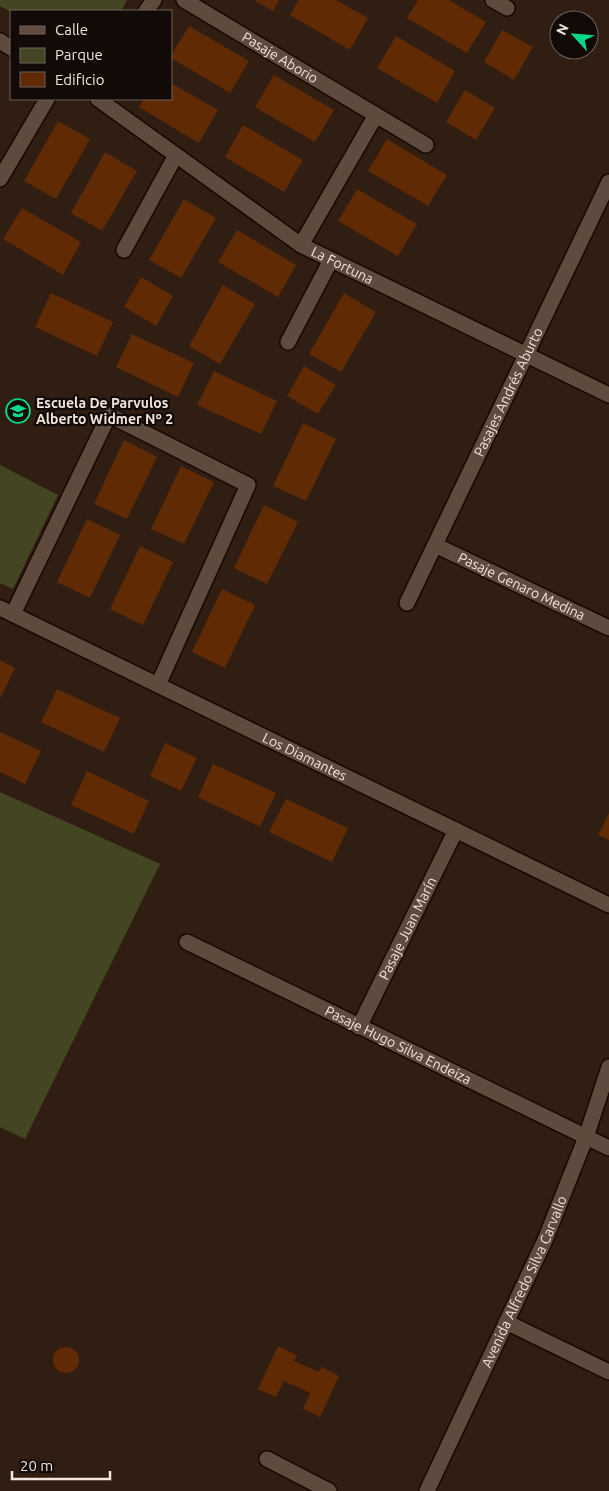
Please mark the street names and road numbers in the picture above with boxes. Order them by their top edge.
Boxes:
street label: Pasaje Aborio [239,29,321,86]
street label: La Fortuna [309,243,376,287]
street label: Pasajes Andrés Aburto [470,325,546,459]
street label: Pasaje Genaro Medina [456,549,588,623]
street label: Los Diamantes [260,729,349,784]
street label: Pasaje Juan Marín [376,874,440,982]
street label: Pasaje Hugo Silva Endeiza [322,1003,474,1088]
street label: Avenida Alfredo Silva Carvallo [478,1193,570,1370]

